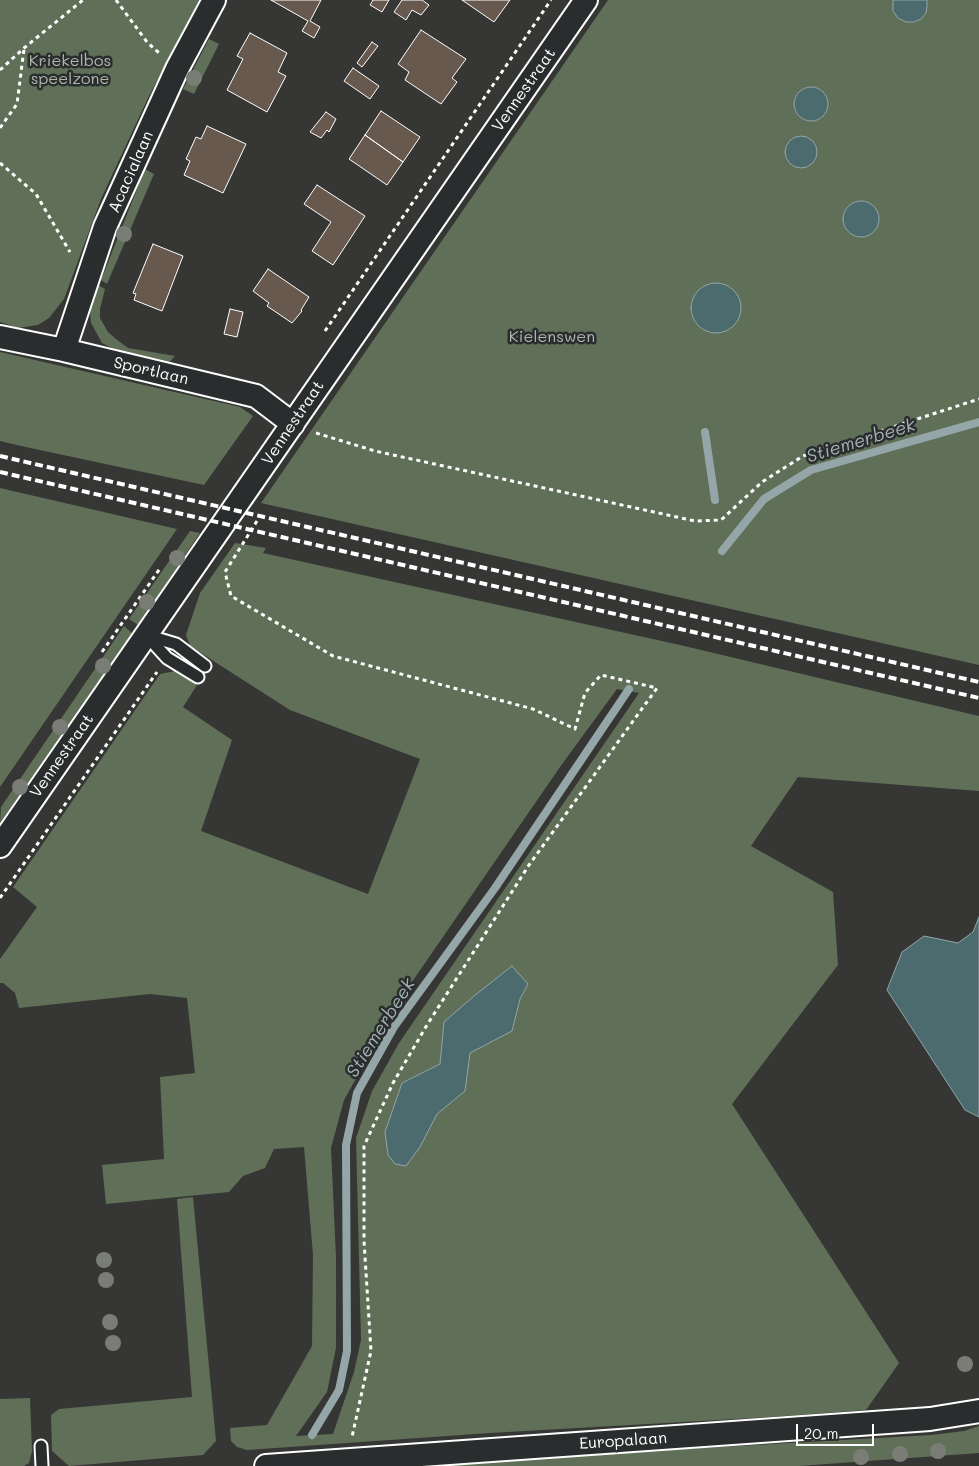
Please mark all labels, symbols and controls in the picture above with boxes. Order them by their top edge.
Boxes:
street label: Vennestraat [488,44,560,136]
park label: Kriekelbos speelzone [29,51,111,89]
street label: Acacialaan [104,128,158,216]
park label: Kielenswen [509,327,595,347]
street label: Sportlaan [112,353,190,389]
street label: Vennestraat [258,377,328,469]
water label: Stiemerbeek [804,414,918,468]
street label: Vennestraat [26,710,98,802]
water label: Stiemerbeek [342,975,420,1081]
scale bar [799,1414,876,1446]
text: 20 m [804,1423,838,1443]
street label: Europalaan [578,1428,668,1454]

